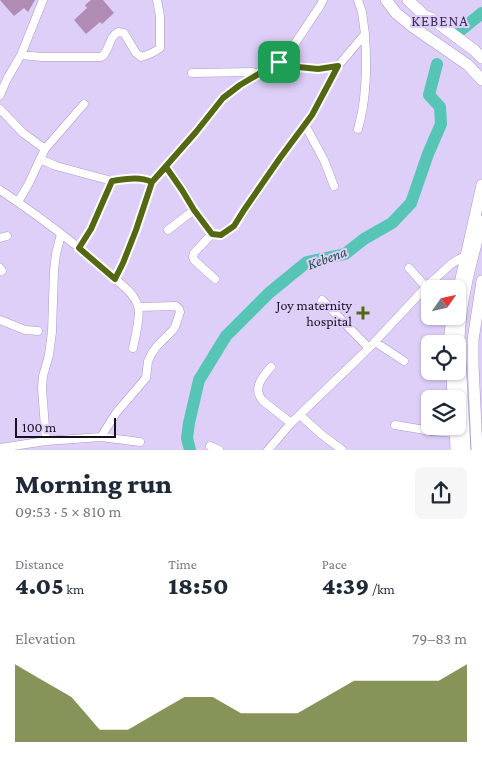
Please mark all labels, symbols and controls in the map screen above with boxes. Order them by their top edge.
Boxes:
district label: KEBENA [411,13,469,29]
pin [258,41,300,83]
icon: arrive [265,48,293,76]
water label: Kebena [305,243,349,273]
north arrow [421,280,466,325]
map controls [421,280,466,435]
place label: Joy maternity hospital [274,297,353,329]
marker: Joy maternity hospital [356,306,370,320]
button: locate [421,335,466,380]
button: layers [421,390,466,435]
scale bar [15,415,116,438]
text: 100 m [22,419,56,435]
button: share [415,467,467,519]
text: Morning run [15,468,172,499]
text: 09:53 · 5 × 810 m [15,503,121,520]
text: Distance [15,556,64,572]
text: Time [168,556,197,572]
text: Pace [322,556,347,572]
text: 4.05 [15,572,64,599]
text: 18:50 [168,572,229,599]
text: 4:39 [322,572,369,599]
text: km [64,581,84,597]
text: /km [369,581,395,597]
text: Elevation [15,630,76,647]
text: 79–83 m [412,630,467,647]

